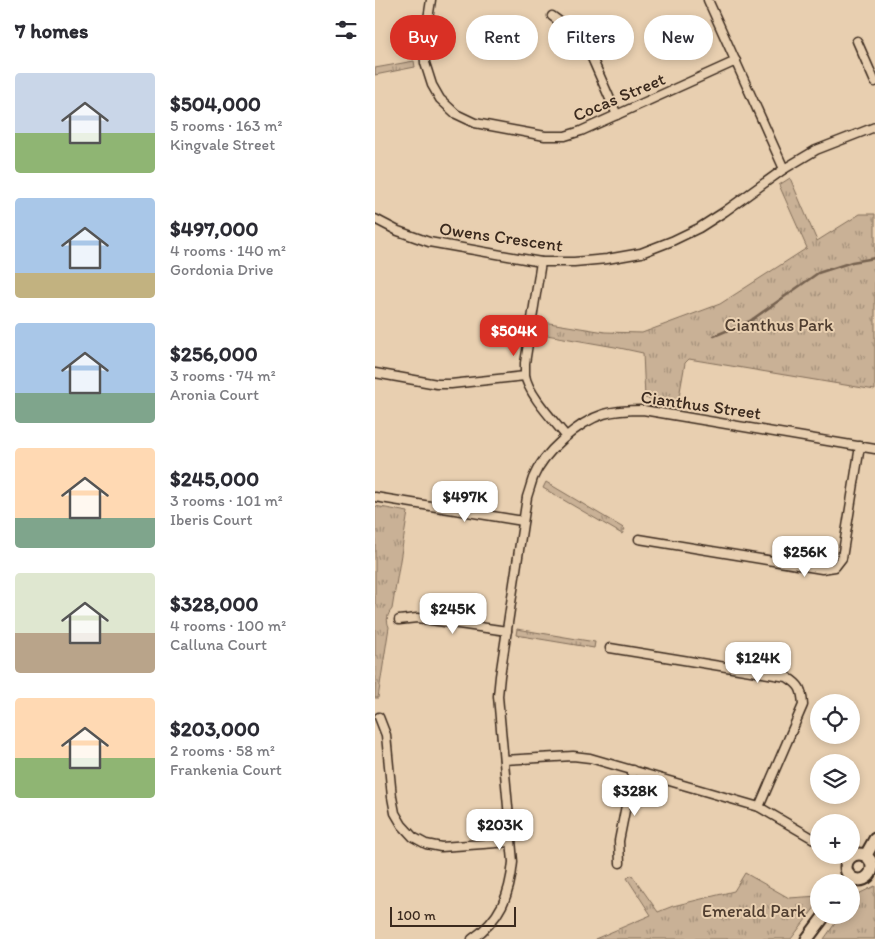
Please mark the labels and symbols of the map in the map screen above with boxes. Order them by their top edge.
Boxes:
street label: Cocas Street [570,68,669,126]
street label: Owens Crescent [438,217,565,257]
pin: $504K [479,314,549,357]
park label: Cianthus Park [725,314,834,336]
street label: Cianthus Street [639,386,763,424]
pin: $497K [430,480,500,523]
pin: $256K [770,536,840,578]
pin: $245K [418,592,488,635]
pin: $124K [723,642,793,684]
pin: $328K [600,774,670,817]
pin: $203K [465,808,535,851]
park label: Emerald Park [702,900,807,922]
scale bar [390,904,516,927]

